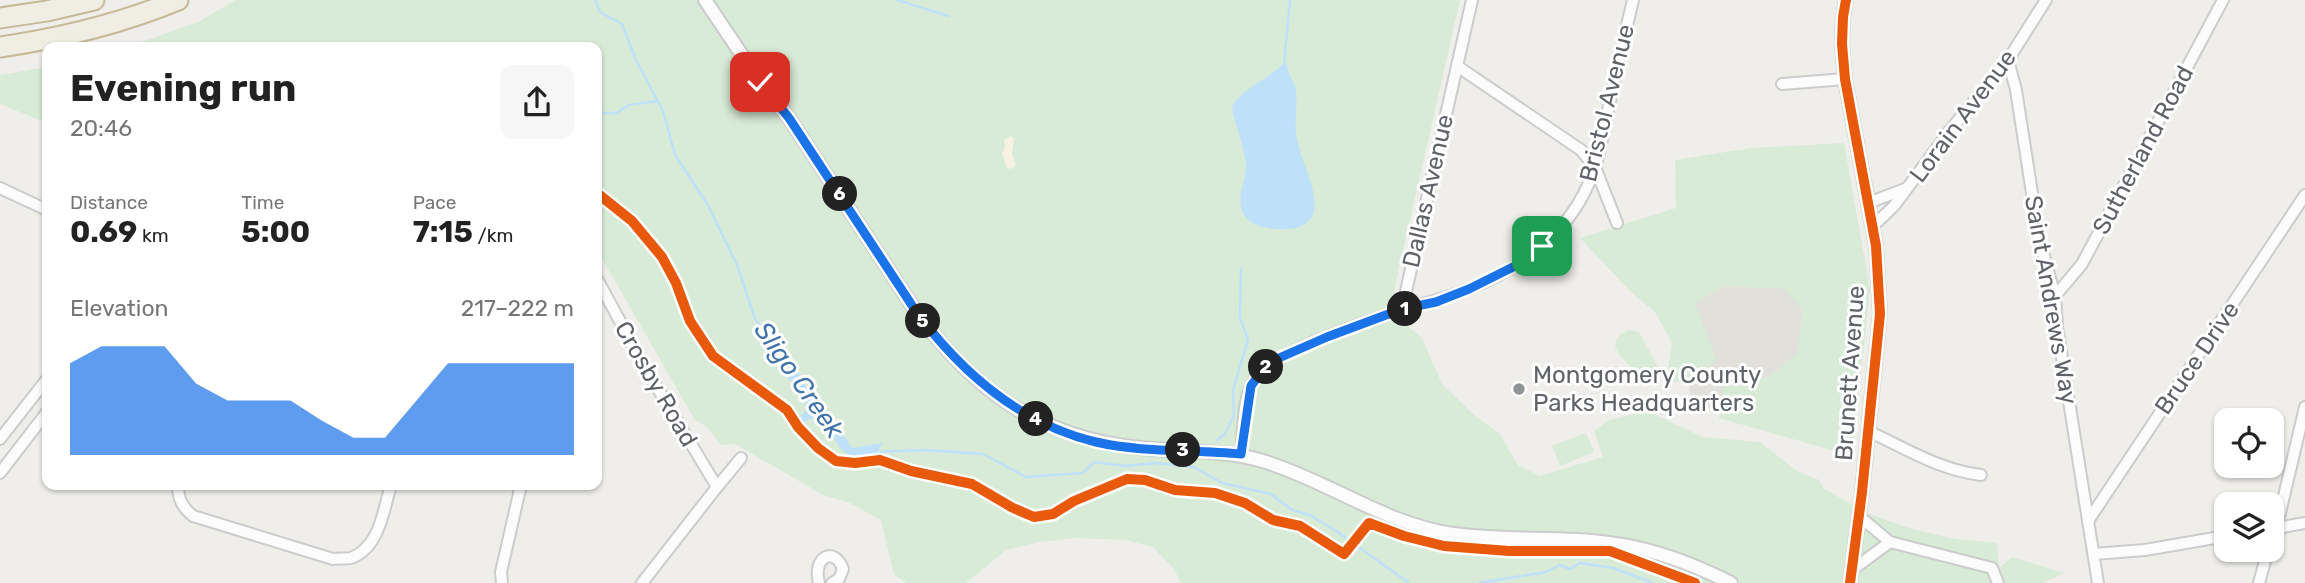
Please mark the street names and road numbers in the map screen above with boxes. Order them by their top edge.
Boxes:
street label: Bristol Avenue [1574,21,1640,185]
street label: Lorain Avenue [1904,44,2022,188]
street label: Sutherland Road [2087,61,2199,239]
street label: Dallas Avenue [1397,112,1459,270]
street label: Saint Andrews Way [2019,193,2083,407]
street label: Brunett Avenue [1830,284,1870,462]
street label: Bruce Drive [2149,296,2245,420]
street label: Crosby Road [609,316,703,452]

